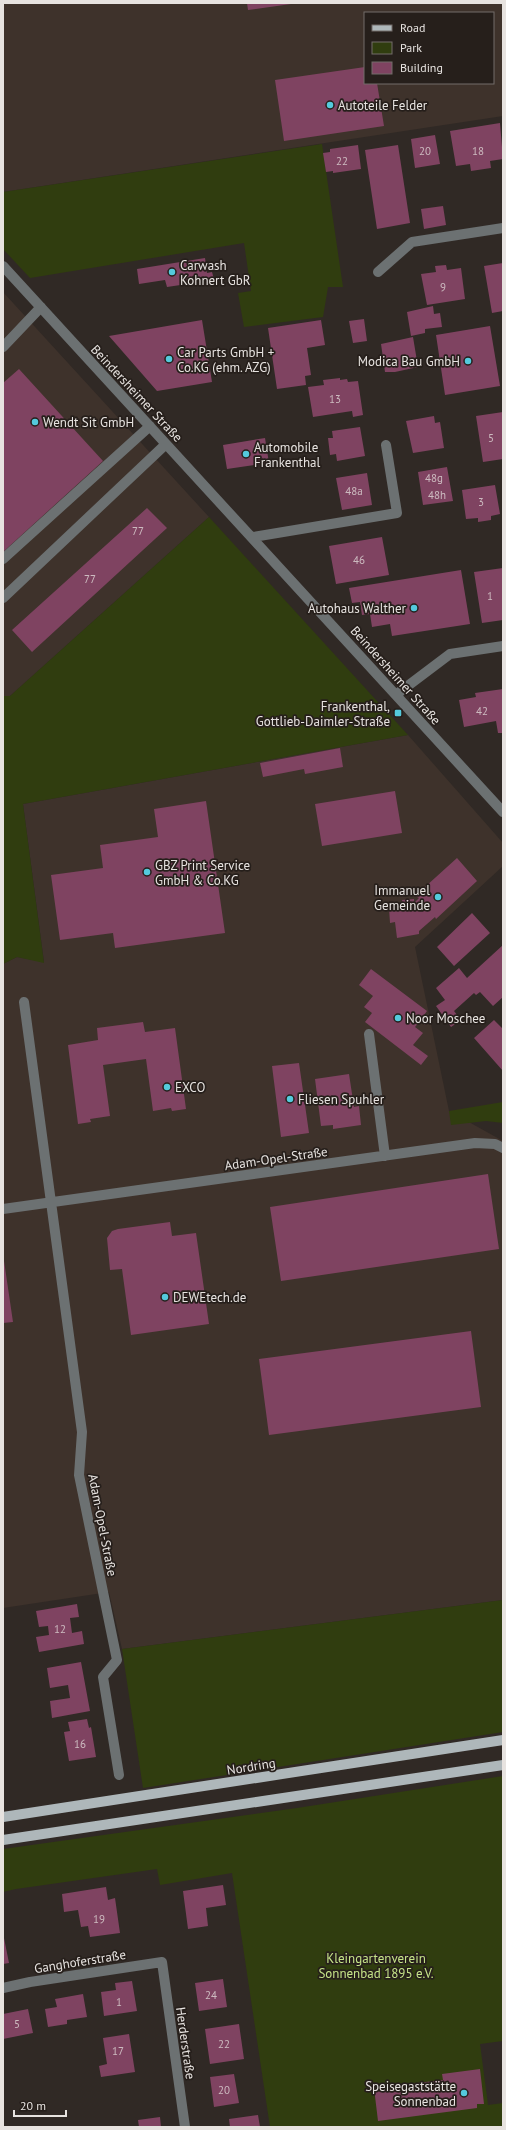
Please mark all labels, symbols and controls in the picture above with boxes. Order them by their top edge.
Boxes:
legend [364,12,494,84]
text: Road [400,20,425,35]
text: Park [400,40,422,55]
text: Building [400,60,443,75]
place label: Autoteile Felder [338,97,428,114]
marker: Autoteile Felder [325,100,335,110]
house number: 20 [419,144,431,158]
house number: 18 [472,144,484,158]
house number: 22 [336,154,348,168]
place label: Carwash Kohnert GbR [180,257,251,289]
marker: Carwash Kohnert GbR [167,267,177,277]
house number: 9 [440,280,446,294]
street label: Beindersheimer Straße [87,341,186,446]
place label: Car Parts GmbH + Co.KG (ehm. AZG) [177,344,275,376]
place label: Modica Bau GmbH [358,353,460,370]
marker: Car Parts GmbH + Co.KG (ehm. AZG) [164,354,174,364]
marker: Modica Bau GmbH [463,356,473,366]
house number: 13 [329,392,341,406]
place label: Wendt Sit GmbH [43,414,134,431]
marker: Wendt Sit GmbH [30,417,40,427]
house number: 5 [488,431,494,445]
place label: Automobile Frankenthal [254,439,320,471]
marker: Automobile Frankenthal [241,449,251,459]
house number: 48g [425,471,443,485]
house number: 48a [345,484,363,498]
house number: 48h [428,488,446,502]
house number: 3 [478,495,484,509]
house number: 77 [132,524,144,538]
house number: 46 [353,553,365,567]
house number: 77 [84,572,96,586]
house number: 1 [487,589,493,603]
place label: Autohaus Walther [308,600,407,617]
marker: Autohaus Walther [409,603,419,613]
street label: Beindersheimer Straße [347,622,444,728]
place label: Frankenthal, Gottlieb-Daimler-Straße [256,698,390,730]
house number: 42 [476,704,488,718]
marker: Frankenthal, Gottlieb-Daimler-Straße [393,708,403,718]
place label: GBZ Print Service GmbH & Co.KG [155,857,250,889]
marker: GBZ Print Service GmbH & Co.KG [142,867,152,877]
place label: Immanuel Gemeinde [374,882,430,914]
marker: Immanuel Gemeinde [433,892,443,902]
place label: Noor Moschee [406,1010,485,1027]
marker: Noor Moschee [393,1013,403,1023]
place label: EXCO [175,1079,205,1096]
marker: EXCO [162,1082,172,1092]
place label: Fliesen Spuhler [298,1091,385,1108]
marker: Fliesen Spuhler [285,1094,295,1104]
street label: Adam-Opel-Straße [224,1143,329,1174]
place label: DEWEtech.de [173,1289,246,1306]
marker: DEWEtech.de [160,1292,170,1302]
street label: Adam-Opel-Straße [84,1473,121,1578]
house number: 12 [54,1622,66,1636]
house number: 16 [74,1737,86,1751]
street label: Nordring [225,1754,277,1779]
house number: 19 [93,1912,105,1926]
street label: Ganghoferstraße [33,1946,127,1977]
park label: Kleingartenverein Sonnenbad 1895 e.V. [318,1950,434,1982]
house number: 24 [205,1988,217,2002]
house number: 1 [116,1995,122,2009]
street label: Herderstraße [172,2006,199,2080]
house number: 5 [14,2017,20,2031]
house number: 22 [218,2037,230,2051]
house number: 17 [112,2044,124,2058]
place label: Speisegaststätte Sonnenbad [365,2078,456,2110]
house number: 20 [218,2083,230,2097]
marker: Speisegaststätte Sonnenbad [459,2088,469,2098]
scale bar [14,2092,66,2118]
text: 20 m [20,2098,46,2113]

